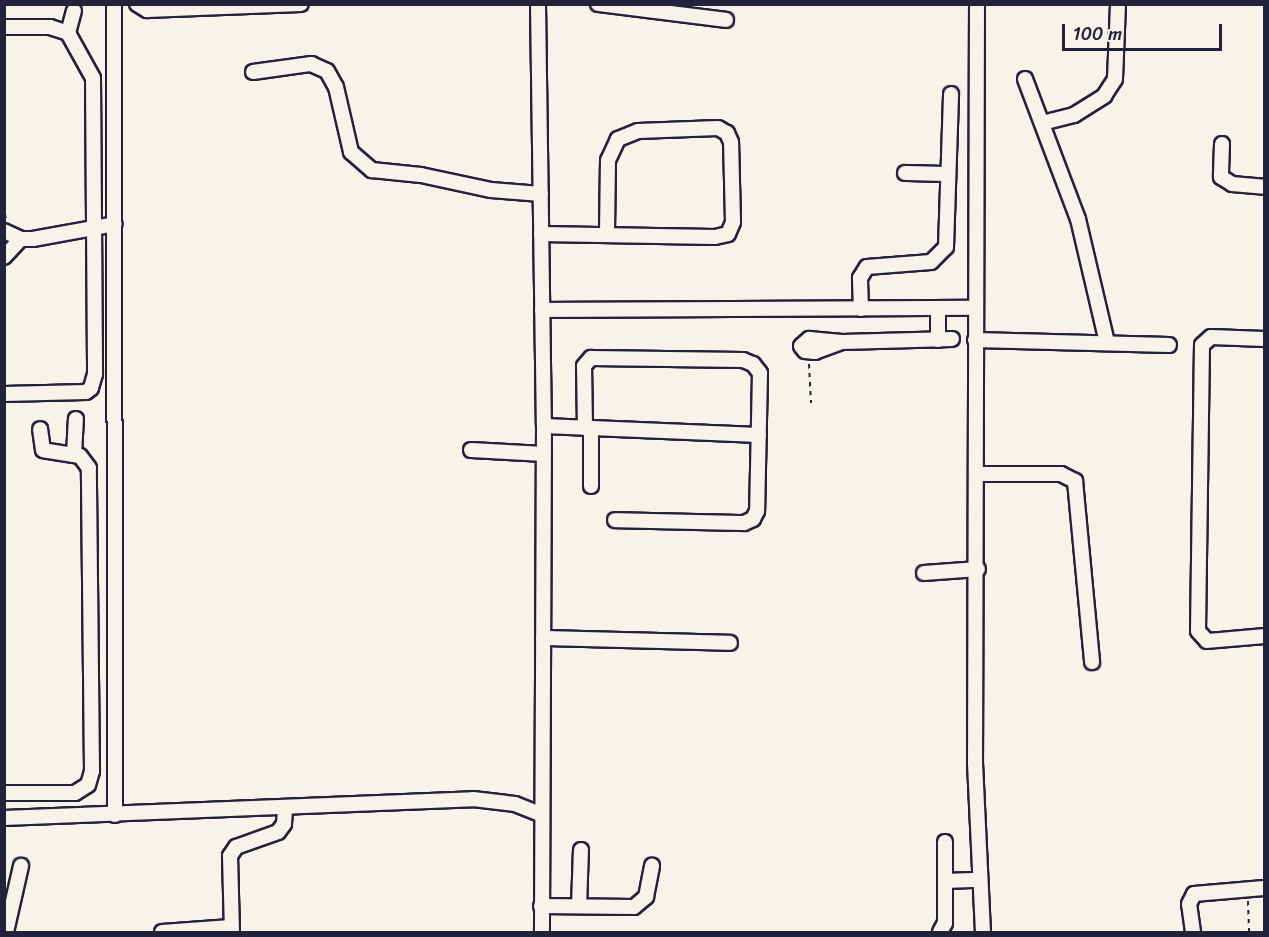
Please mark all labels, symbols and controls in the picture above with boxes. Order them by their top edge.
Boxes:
scale bar [1065,12,1226,50]
text: 100 m [1073,18,1122,50]

